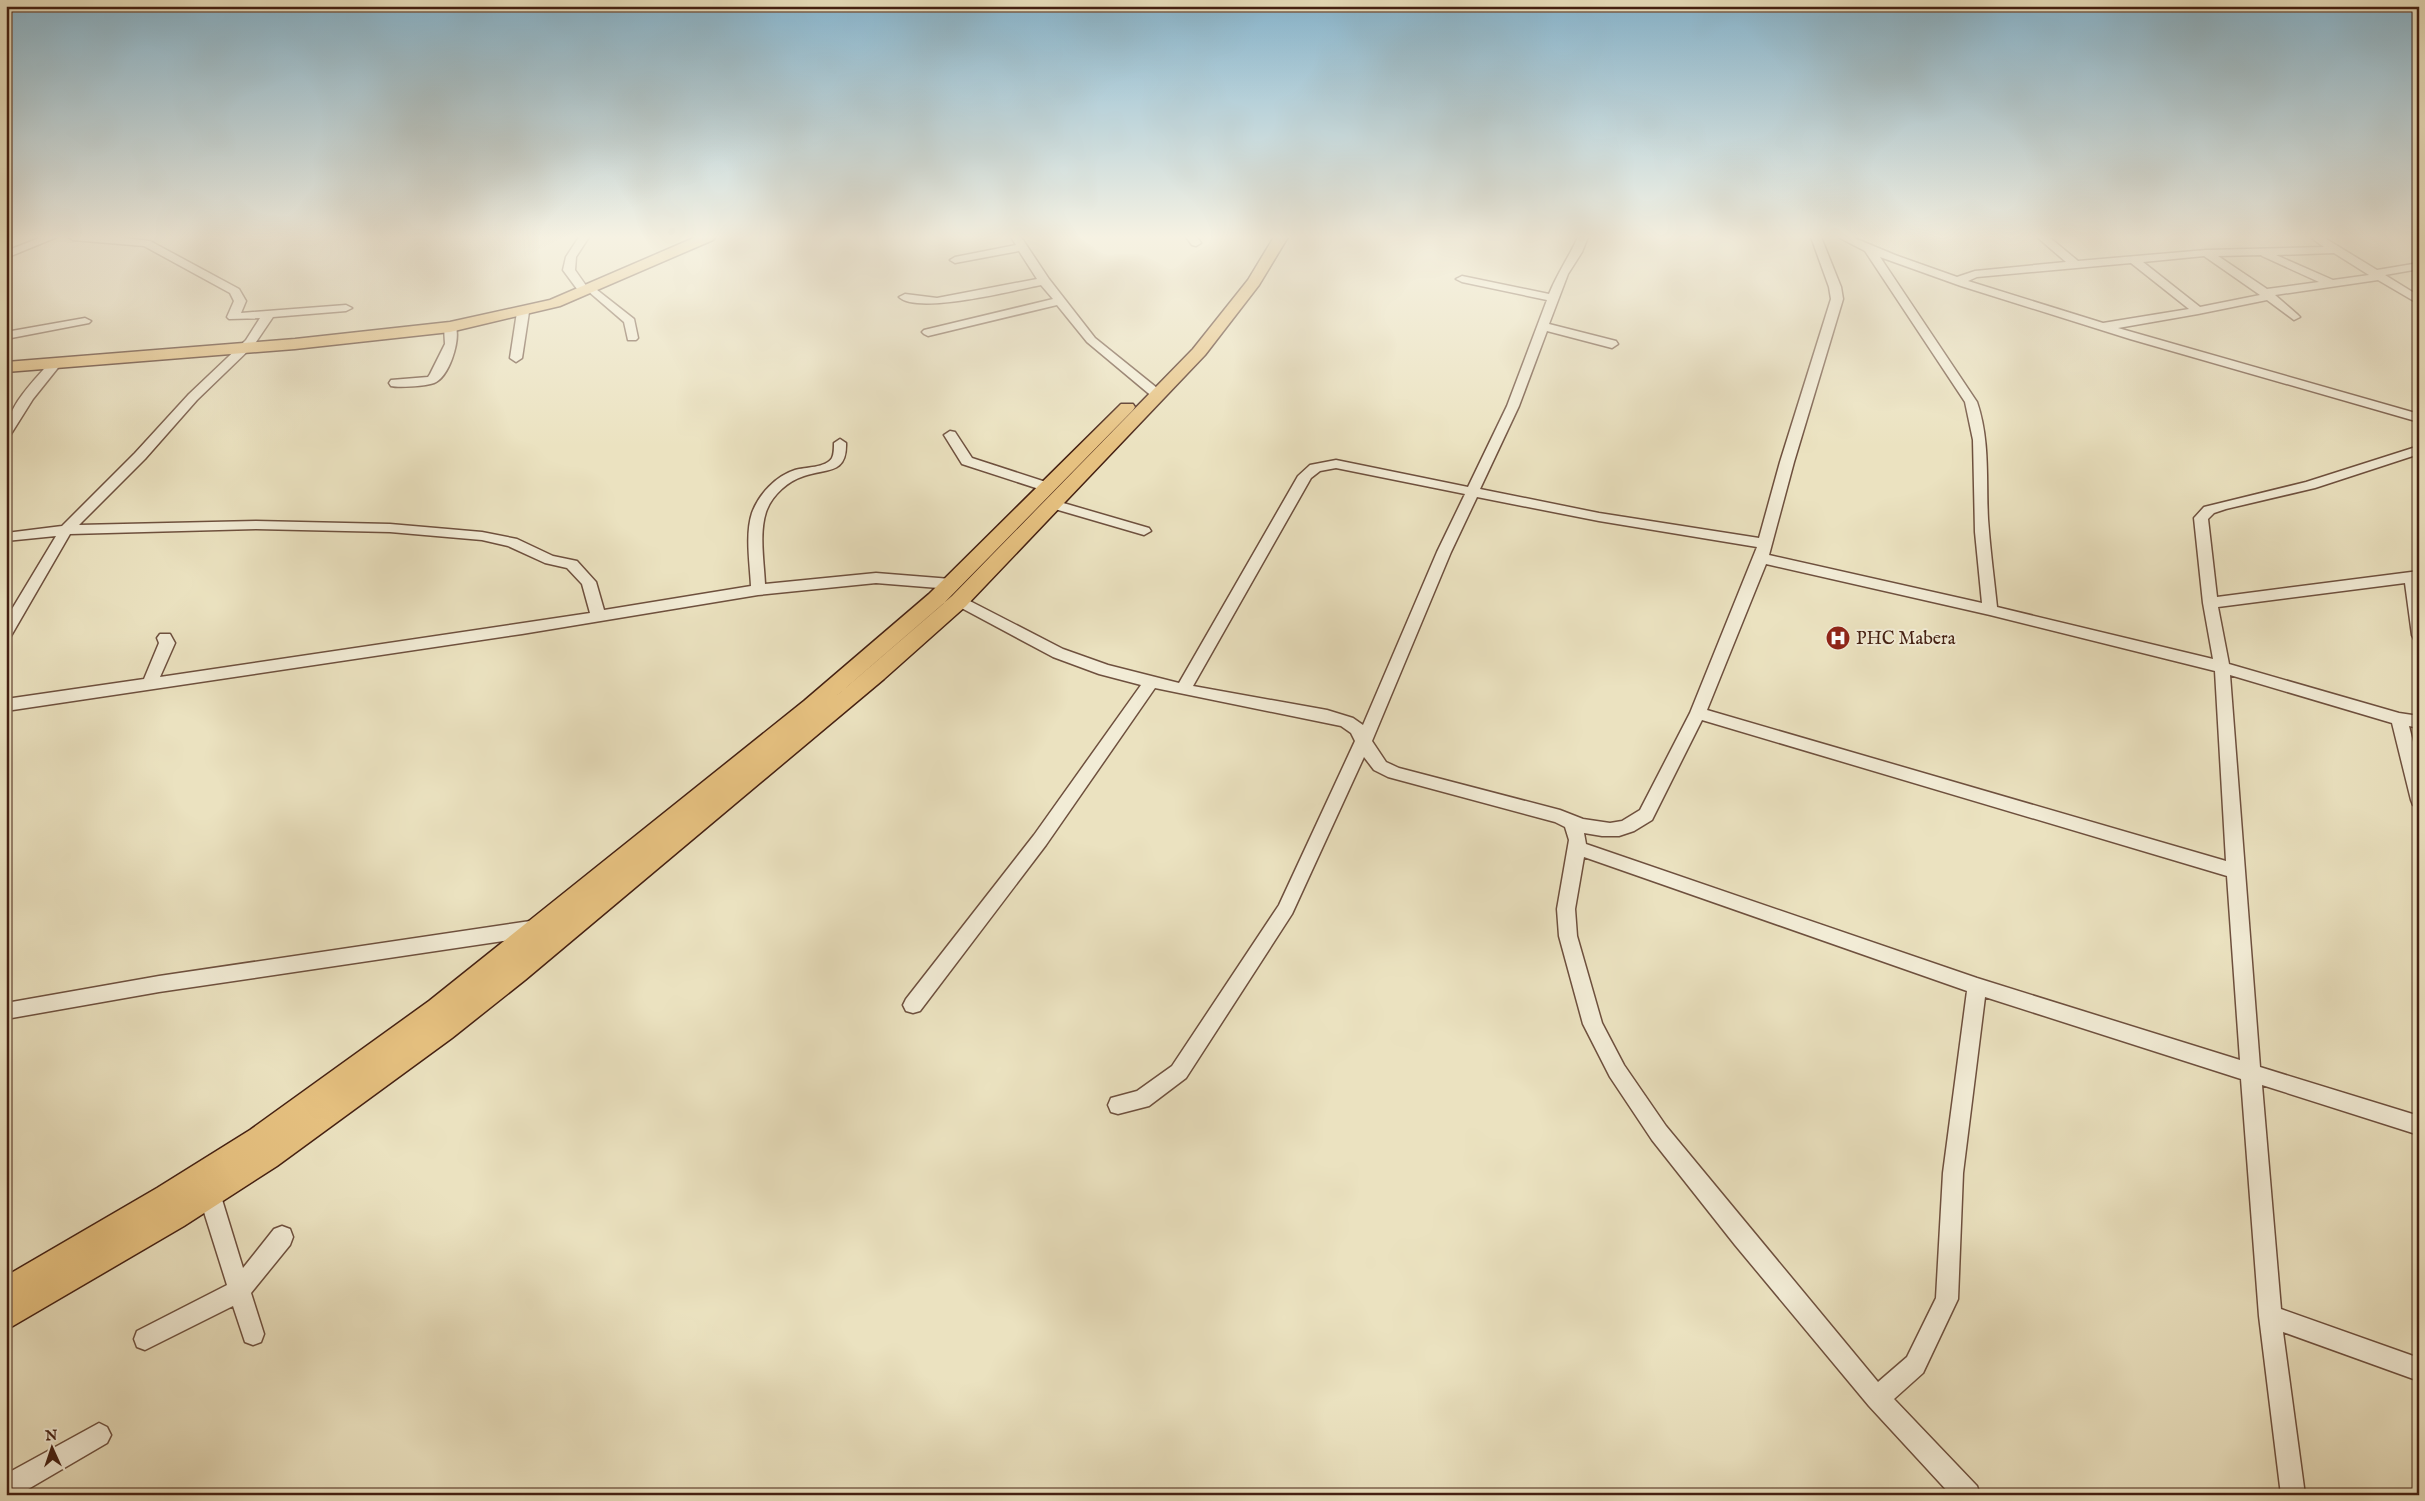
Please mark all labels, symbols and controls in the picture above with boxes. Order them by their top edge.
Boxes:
hospital icon: PHC Mabera [1825,625,1851,651]
place label: PHC Mabera [1856,628,1956,651]
north arrow [28,1424,78,1474]
text: N [44,1427,58,1445]

